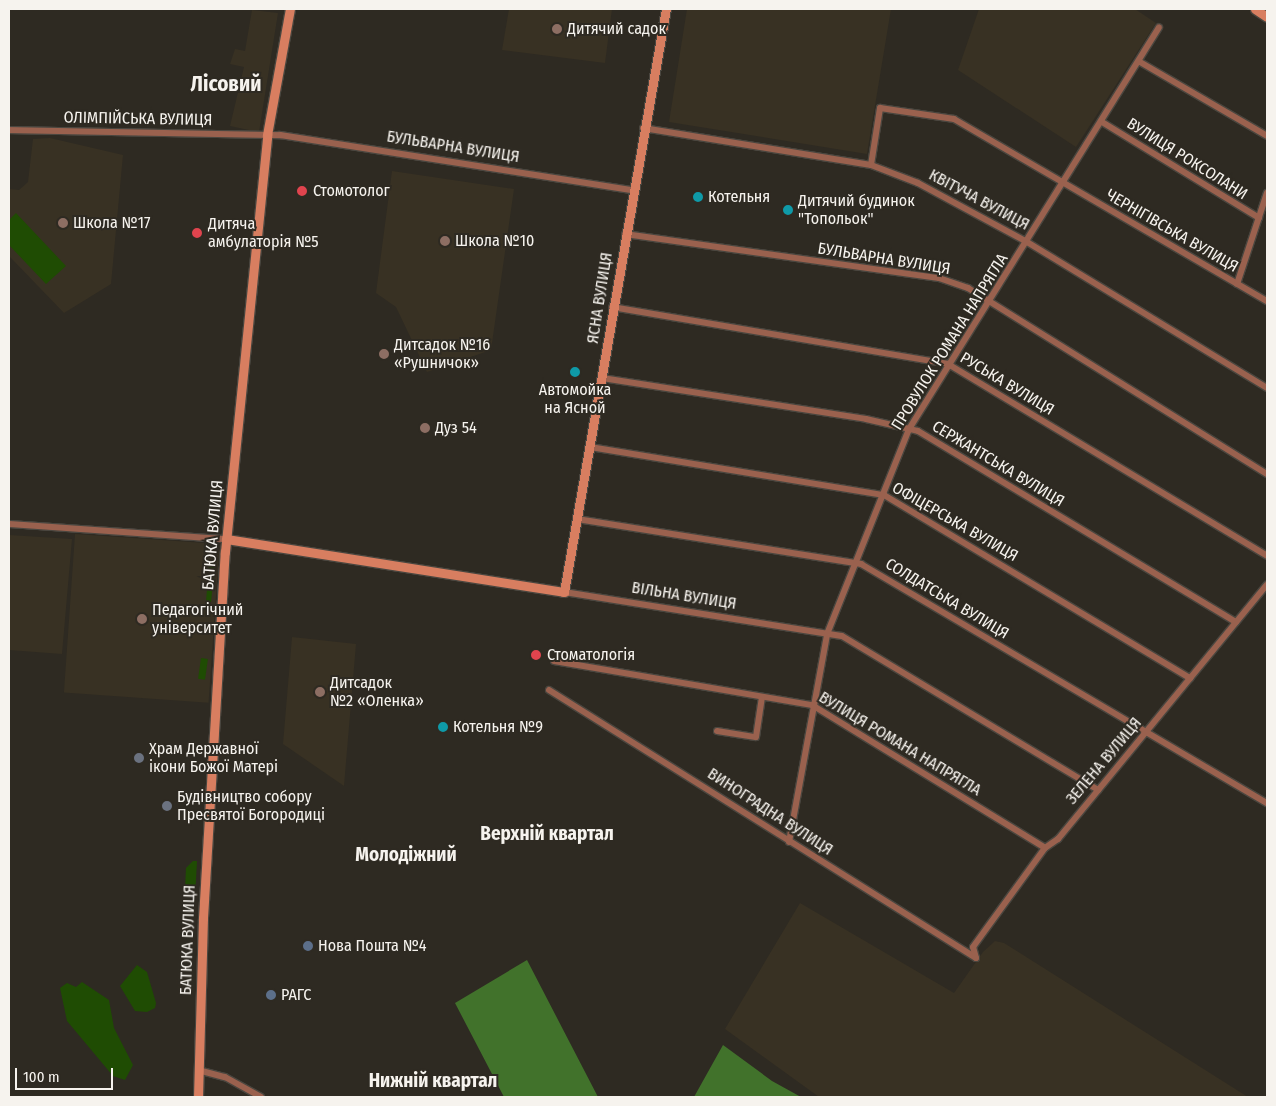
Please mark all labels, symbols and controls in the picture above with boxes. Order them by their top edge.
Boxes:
place label: Дитячий садок [567,19,666,39]
marker: Дитячий садок [551,23,563,35]
district label: Лісовий [191,71,261,97]
street label: ОЛІМПІЙСЬКА ВУЛИЦЯ [63,108,213,130]
street label: ВУЛИЦЯ РОКСОЛАНИ [1123,114,1251,204]
street label: БУЛЬВАРНА ВУЛИЦЯ [385,127,521,167]
street label: КВІТУЧА ВУЛИЦЯ [926,165,1032,235]
place label: Стомотолог [313,181,390,201]
marker: Стомотолог [295,184,309,198]
street label: ЧЕРНІГІВСЬКА ВУЛИЦЯ [1103,185,1241,277]
place label: Котельня [708,187,770,207]
marker: Котельня [692,191,704,203]
place label: Дитячий будинок "Топольок" [798,191,915,229]
marker: Дитячий будинок "Топольок" [782,204,794,216]
place label: Школа №17 [73,213,150,233]
place label: Дитяча амбулаторія №5 [208,214,319,252]
marker: Школа №17 [57,217,69,229]
marker: Дитяча амбулаторія №5 [190,226,204,240]
place label: Школа №10 [455,231,534,251]
marker: Школа №10 [439,235,451,247]
street label: БУЛЬВАРНА ВУЛИЦЯ [816,239,952,279]
street label: ПРОВУЛОК РОМАНА НАПРЯГЛА [888,250,1012,434]
street label: ЯСНА ВУЛИЦЯ [583,251,617,345]
place label: Дитсадок №16 «Рушничок» [394,335,490,373]
marker: Дитсадок №16 «Рушничок» [378,348,390,360]
street label: РУСЬКА ВУЛИЦЯ [957,348,1057,420]
marker: Автомойка на Ясной [569,366,581,378]
place label: Автомойка на Ясной [539,380,611,418]
street label: СЕРЖАНТСЬКА ВУЛИЦЯ [928,417,1068,511]
place label: Дуз 54 [435,418,477,438]
marker: Дуз 54 [419,422,431,434]
street label: ОФІЦЕРСЬКА ВУЛИЦЯ [889,478,1021,566]
street label: БАТЮКА ВУЛИЦЯ [199,479,227,591]
street label: СОЛДАТСЬКА ВУЛИЦЯ [882,555,1012,643]
street label: ВІЛЬНА ВУЛИЦЯ [630,578,738,614]
place label: Педагогічний університет [152,600,243,638]
marker: Педагогічний університет [136,613,148,625]
place label: Стоматологія [547,645,635,665]
marker: Стоматологія [529,648,543,662]
place label: Дитсадок №2 «Оленка» [330,673,424,711]
marker: Дитсадок №2 «Оленка» [314,686,326,698]
street label: ВУЛИЦЯ РОМАНА НАПРЯГЛА [815,688,985,800]
street label: ЗЕЛЕНА ВУЛИЦЯ [1062,714,1146,808]
place label: Котельня №9 [453,717,543,737]
marker: Котельня №9 [437,721,449,733]
place label: Храм Державної ікони Божої Матері [149,739,278,777]
marker: Храм Державної ікони Божої Матері [133,752,145,764]
street label: ВИНОГРАДНА ВУЛИЦЯ [704,764,836,860]
place label: Будівництво собору Пресвятої Богородиці [177,787,325,825]
marker: Будівництво собору Пресвятої Богородиці [161,800,173,812]
district label: Верхній квартал [480,823,614,845]
district label: Молодіжний [355,844,457,866]
street label: БАТЮКА ВУЛИЦЯ [176,885,200,995]
place label: Нова Пошта №4 [318,936,426,956]
marker: Нова Пошта №4 [302,940,314,952]
place label: РАГС [281,985,311,1005]
marker: РАГС [265,989,277,1001]
scale bar [18,1058,115,1090]
text: 100 m [23,1068,60,1086]
district label: Нижній квартал [369,1070,497,1092]

